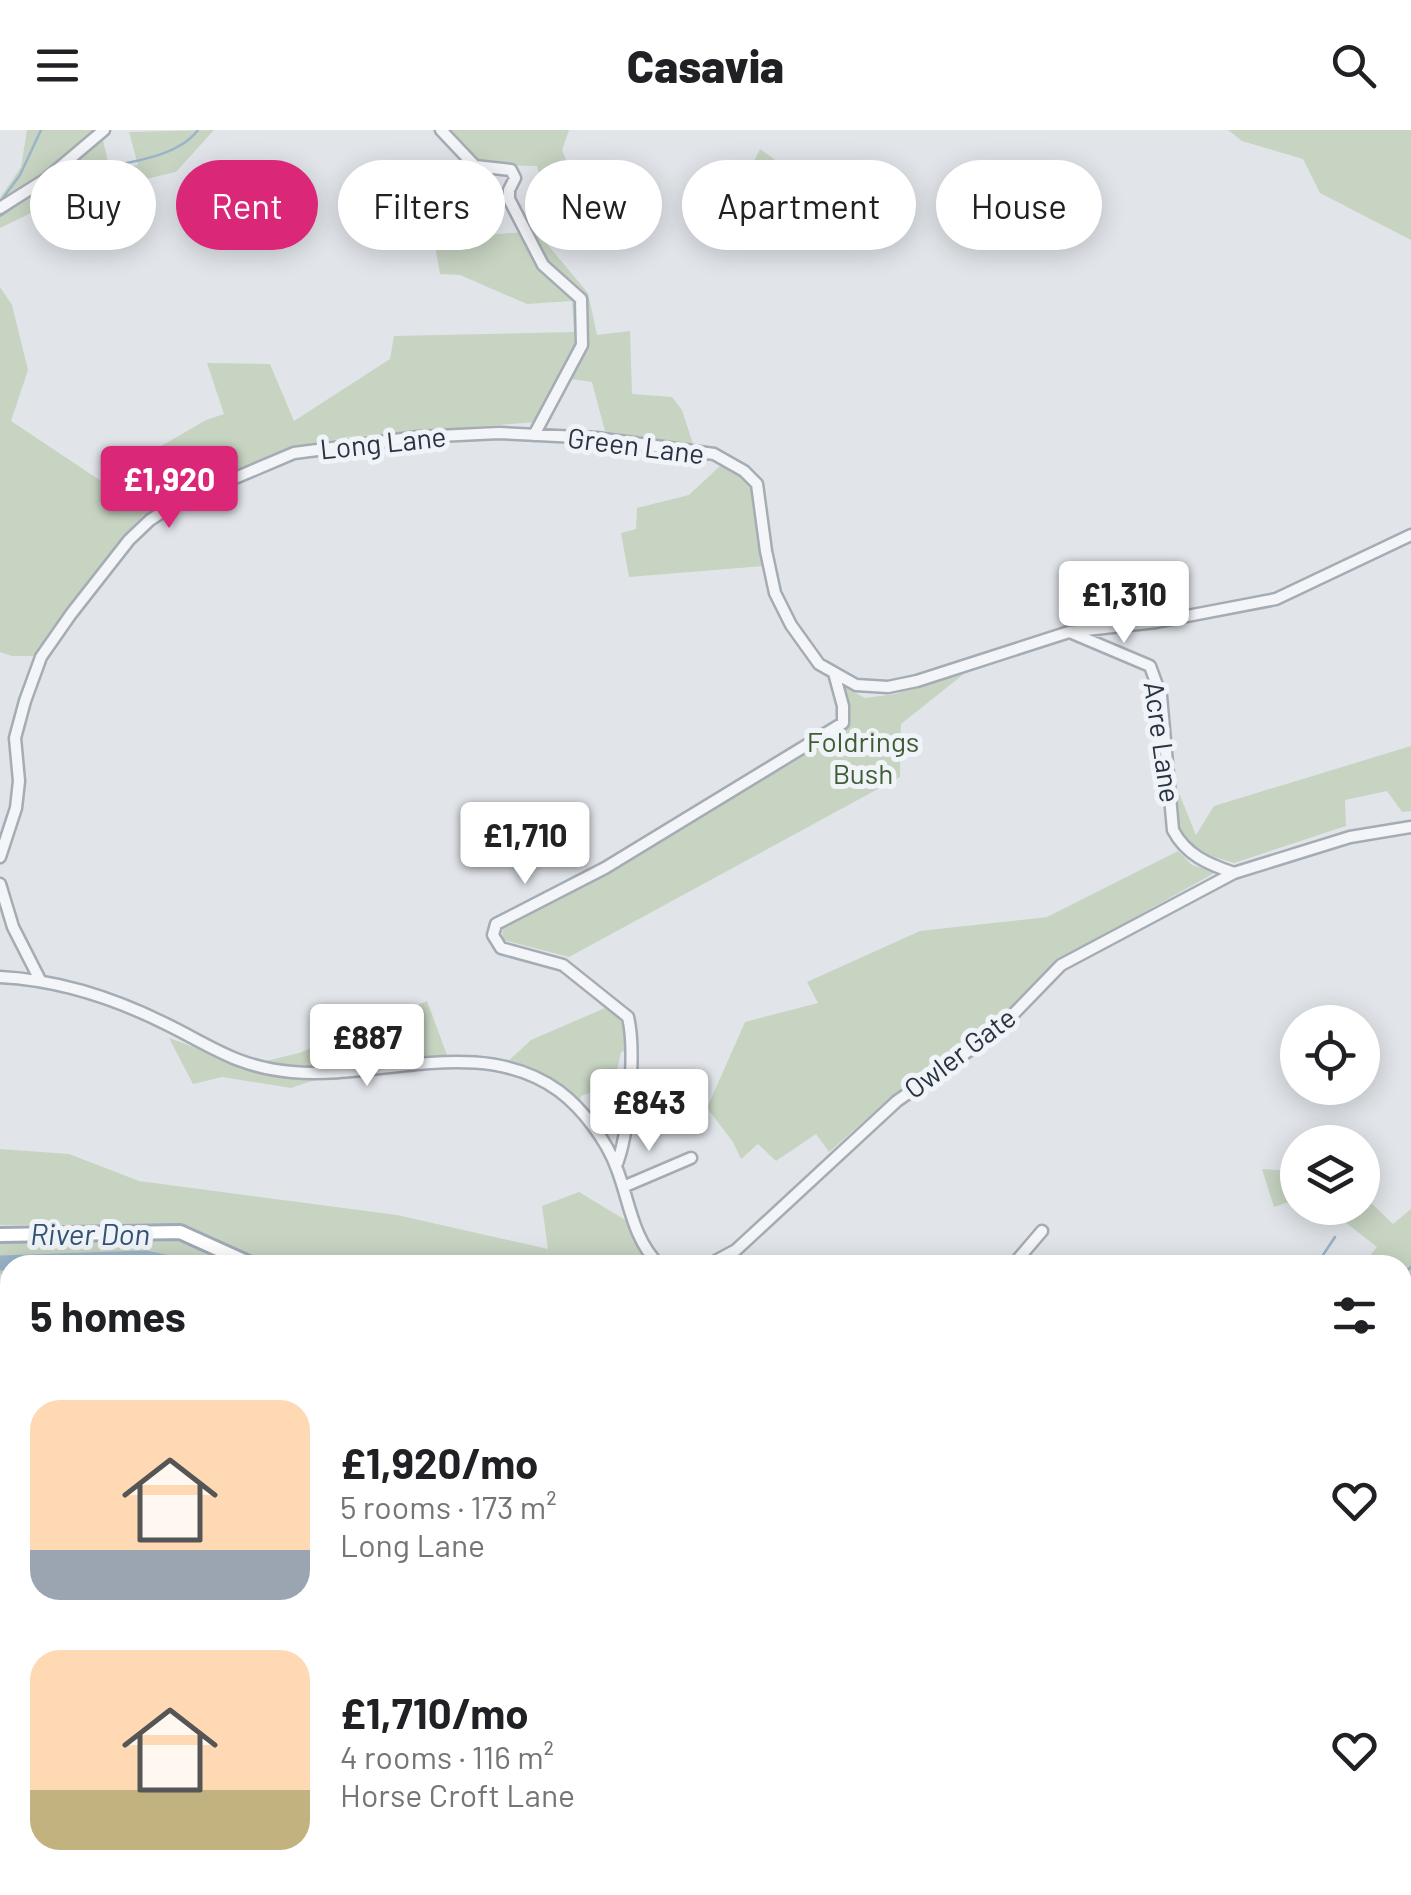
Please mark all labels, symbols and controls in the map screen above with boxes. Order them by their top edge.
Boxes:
icon: menu [30,38,85,93]
text: Casavia [627,38,784,92]
icon: search [1326,38,1381,93]
chip: Buy [30,160,156,250]
chip: Rent [176,160,318,250]
chip: Filters [338,160,505,250]
chip: New [525,160,662,250]
chip: Apartment [682,160,916,250]
chip: House [936,160,1102,250]
street label: Long Lane [318,418,448,466]
street label: Green Lane [566,420,707,470]
pin: £1,920 [88,446,250,531]
text: £1,920 [123,459,215,497]
pin: £1,310 [1043,561,1205,646]
text: £1,310 [1081,574,1167,612]
street label: Acre Lane [1138,679,1188,805]
park label: Foldrings Bush [807,724,919,790]
pin: £1,710 [444,802,606,887]
text: £1,710 [482,815,568,853]
street label: Owler Gate [897,999,1022,1105]
pin: £887 [308,1004,426,1089]
map controls [1280,1005,1380,1225]
button: locate [1280,1005,1380,1105]
text: £887 [332,1017,402,1055]
pin: £843 [590,1069,708,1154]
text: £843 [612,1082,686,1120]
button: layers [1280,1125,1380,1225]
water label: River Don [30,1215,150,1251]
icon: filters [1327,1288,1382,1343]
text: 5 homes [30,1290,186,1340]
text: £1,920/mo [340,1437,539,1487]
icon: home [110,1440,230,1560]
icon: heart [1327,1473,1382,1528]
text: 5 rooms · 173 m² [340,1487,557,1525]
text: Long Lane [340,1525,485,1563]
text: £1,710/mo [340,1687,529,1737]
icon: home [110,1690,230,1810]
icon: heart [1327,1723,1382,1778]
text: 4 rooms · 116 m² [340,1737,554,1775]
text: Horse Croft Lane [340,1775,575,1813]

